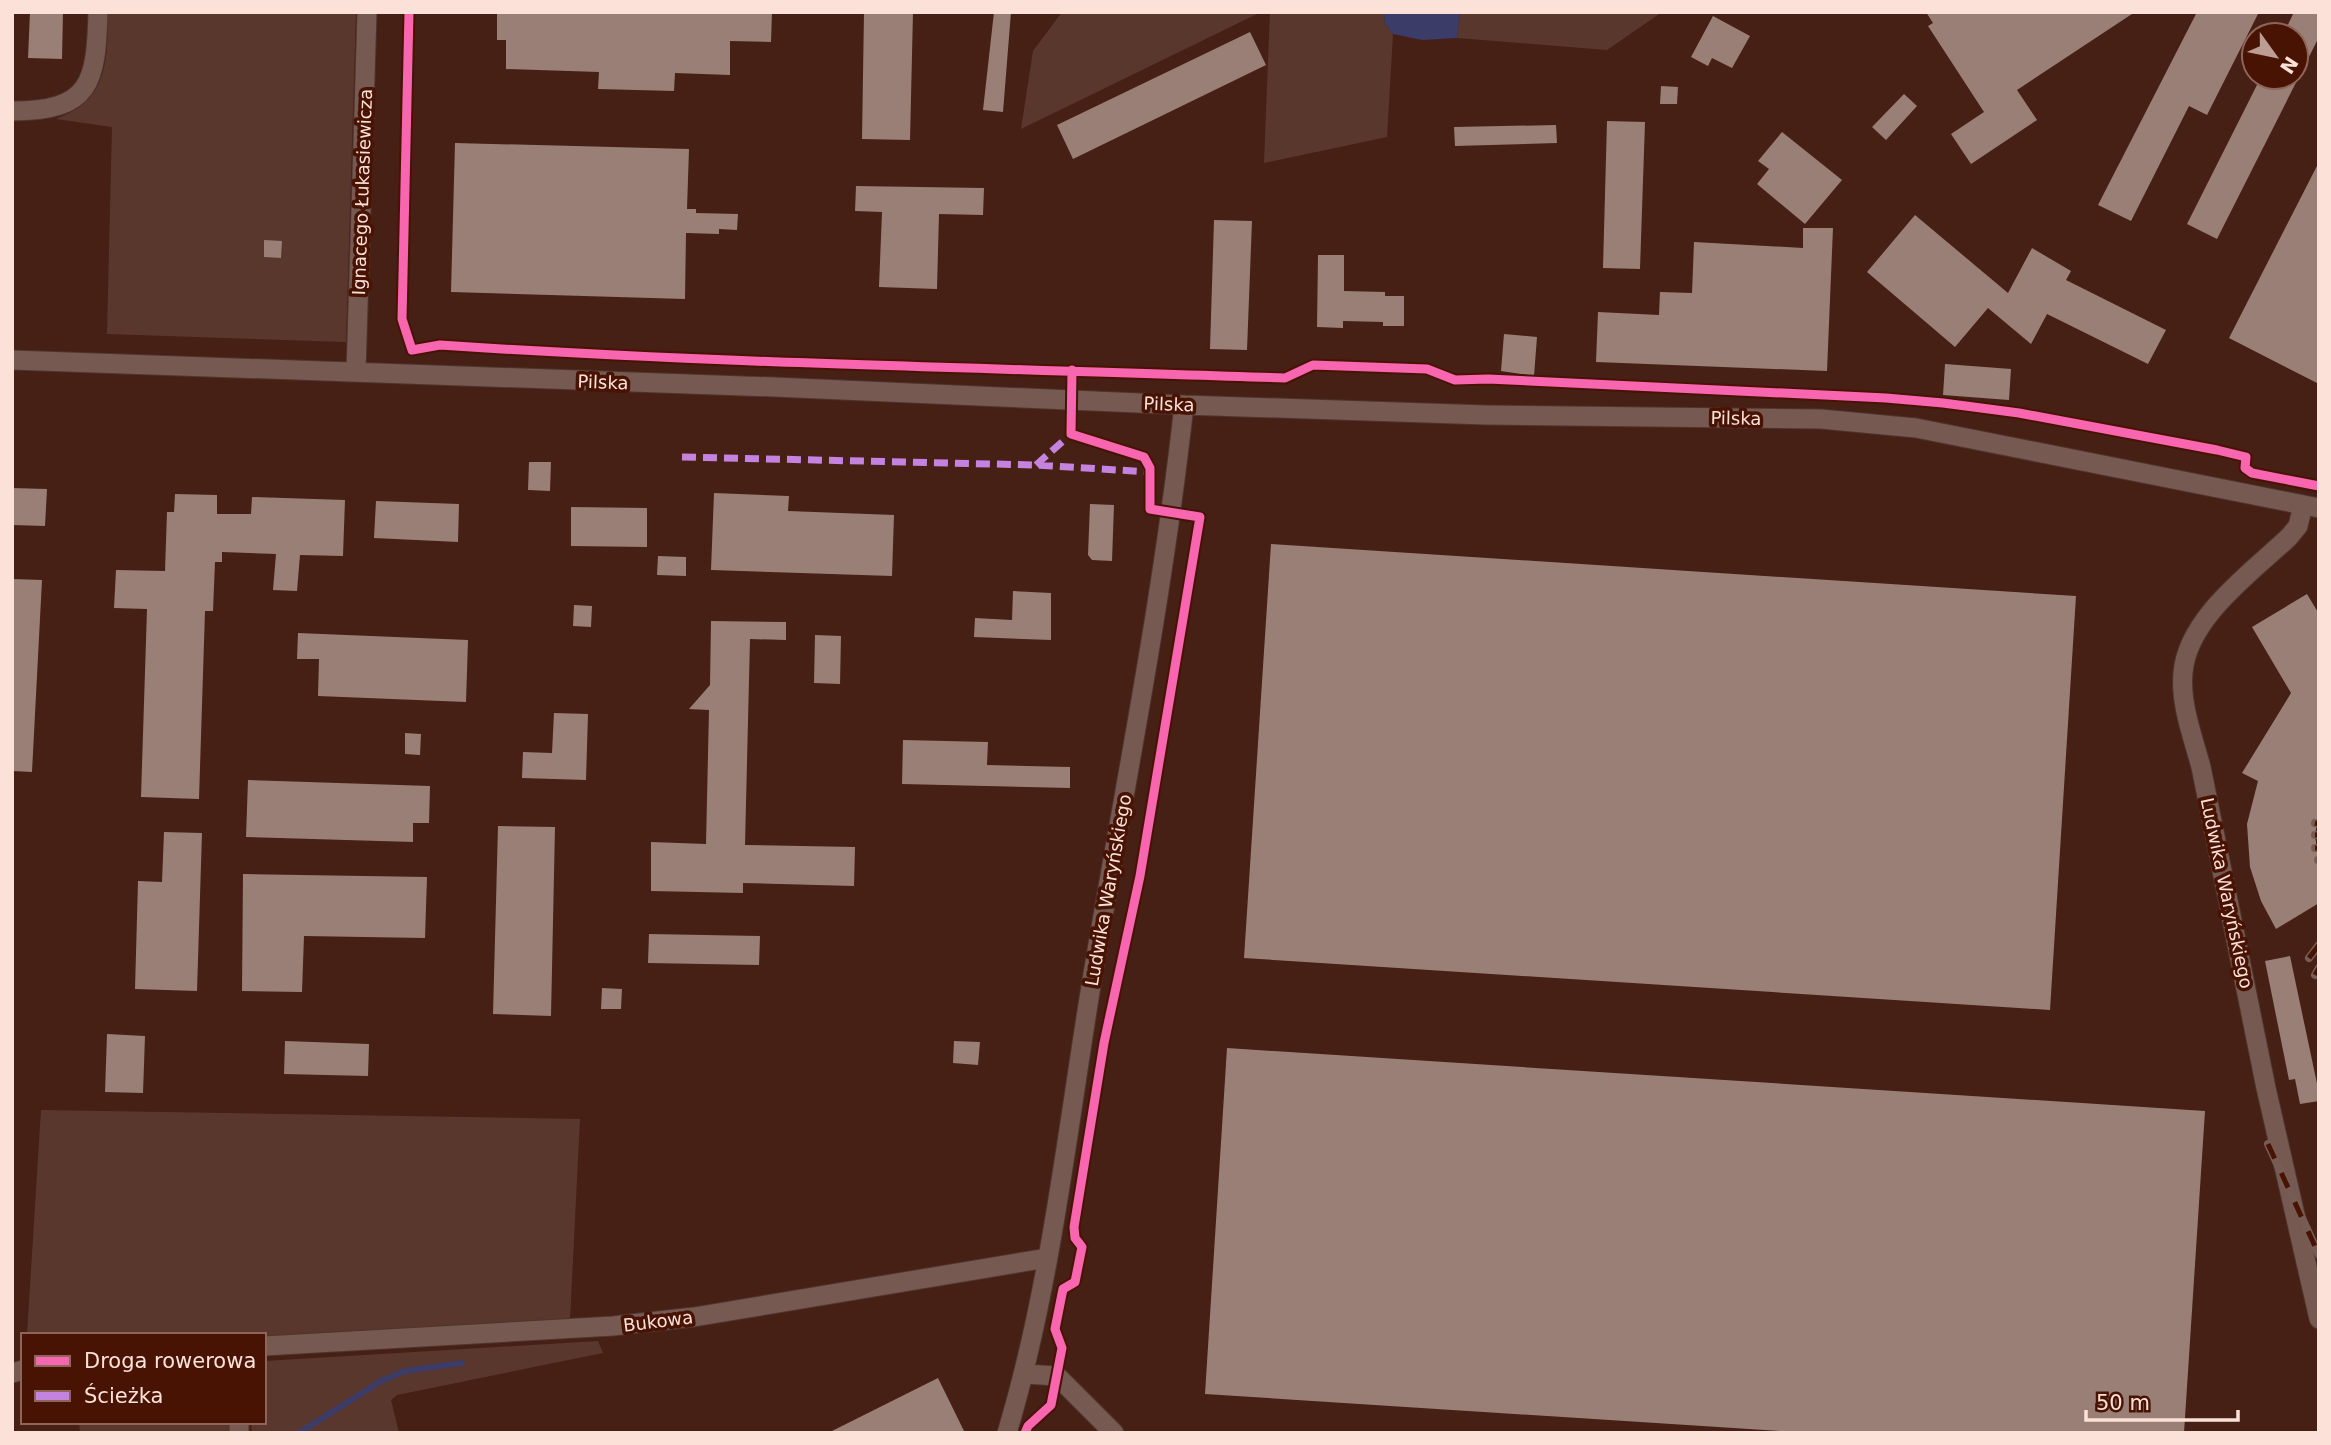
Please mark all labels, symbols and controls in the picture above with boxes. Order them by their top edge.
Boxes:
north arrow [2240,21,2310,91]
text: N [2276,53,2303,78]
street label: Ignacego Łukasiewicza [348,88,376,296]
street label: Pilska [577,371,629,393]
street label: Pilska [1143,393,1195,415]
street label: Pilska [1710,407,1762,429]
street label: Ludwika Waryńskiego [1081,792,1135,988]
street label: Ludwika Waryńskiego [2197,796,2257,990]
street label: Bukowa [622,1306,694,1336]
legend [21,1333,266,1424]
text: Droga rowerowa [84,1349,256,1373]
scale bar [2086,1378,2238,1422]
text: Ścieżka [84,1383,163,1408]
text: 50 m [2096,1391,2150,1415]

